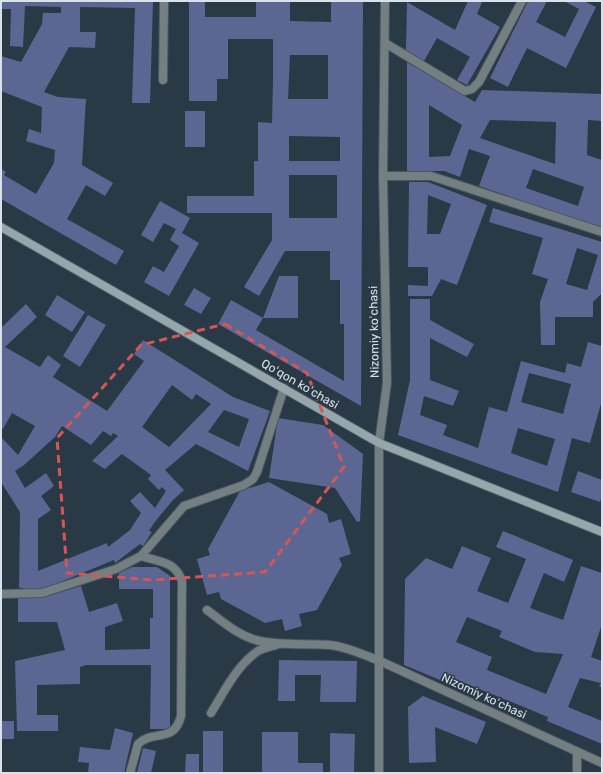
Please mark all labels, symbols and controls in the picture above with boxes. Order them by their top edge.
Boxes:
street label: Nizomiy koʻchasi [366,286,382,378]
street label: Qoʻqon koʻchasi [259,356,341,412]
street label: Nizomiy koʻchasi [439,670,529,722]

